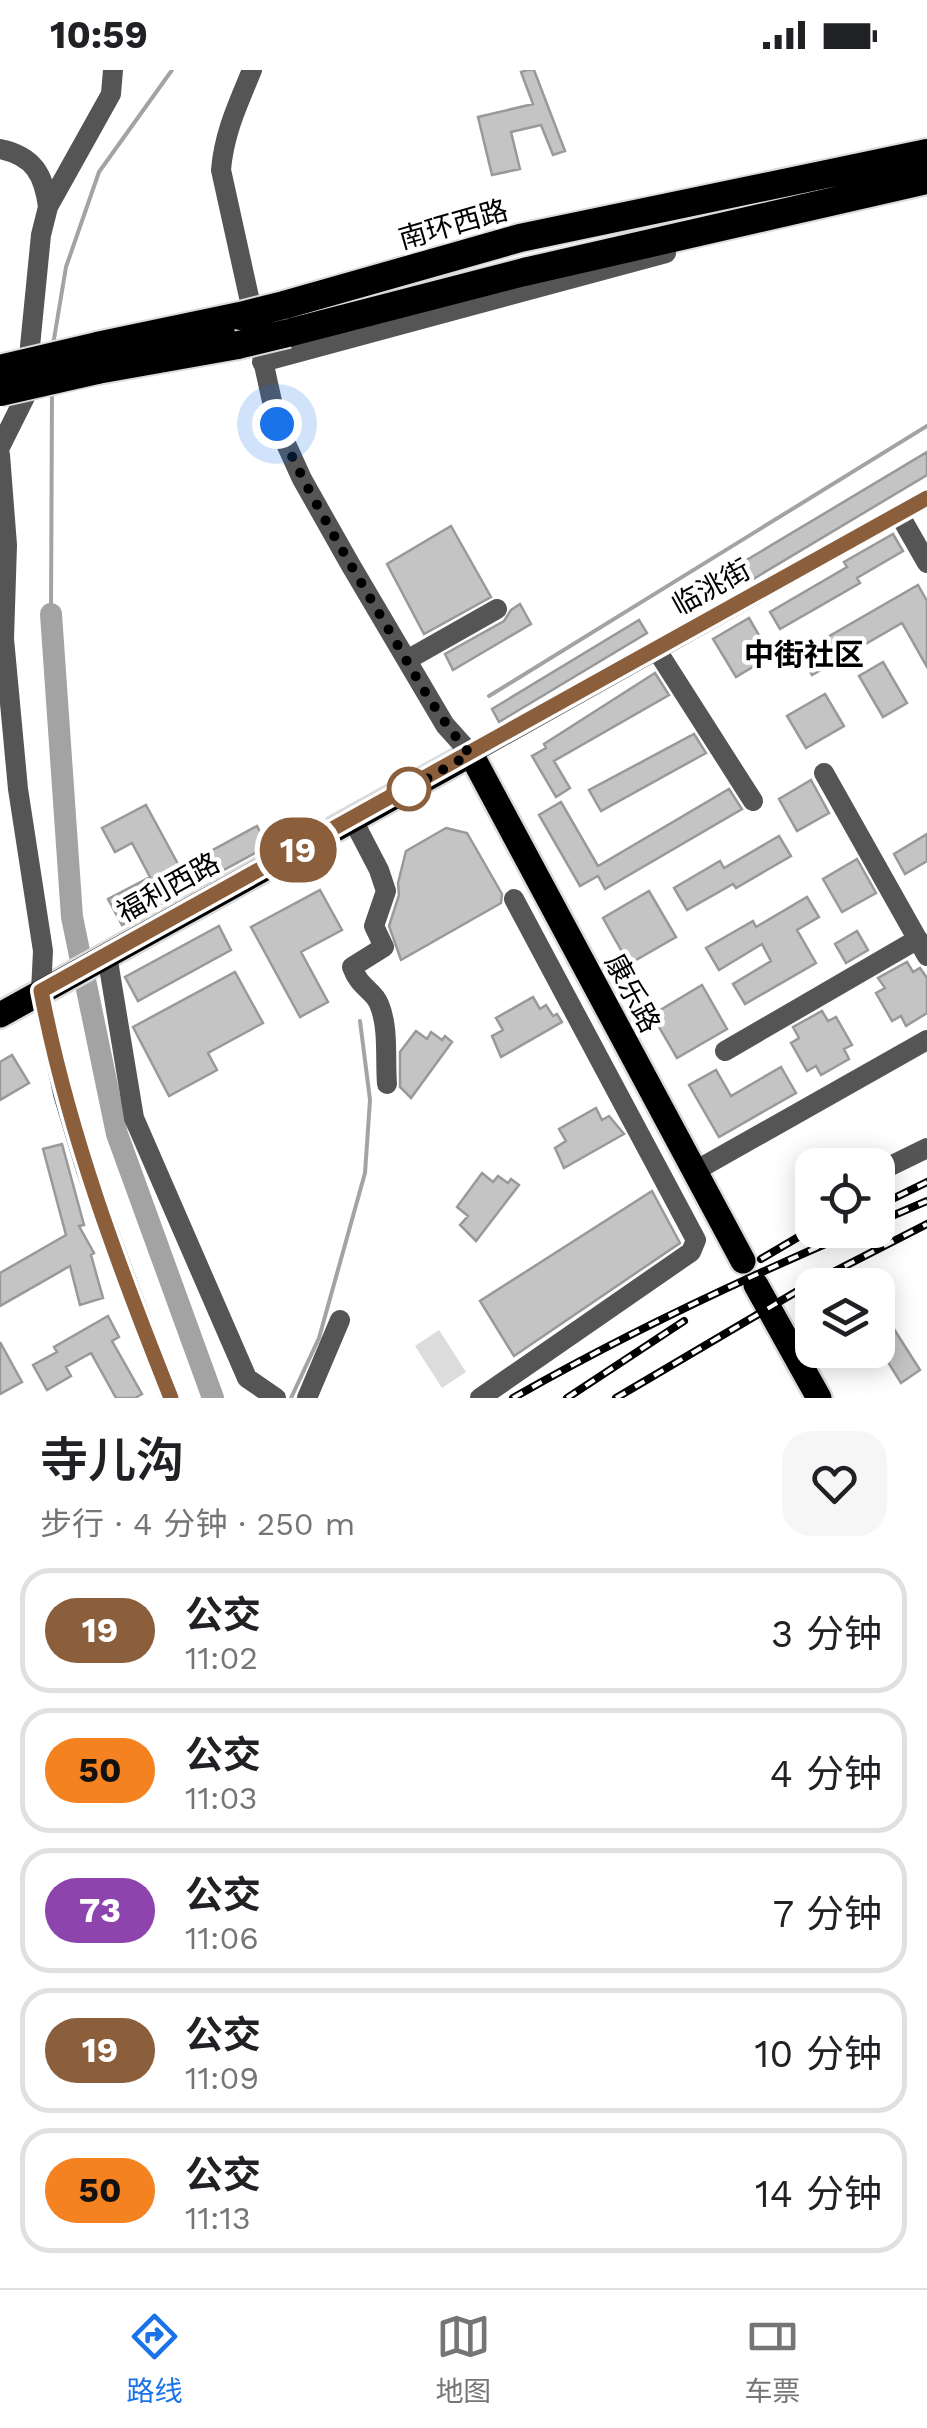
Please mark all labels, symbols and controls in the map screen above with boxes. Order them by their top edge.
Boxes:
text: 10:59 [50,13,148,57]
street label: 南环西路 [395,193,512,256]
your location [252,399,302,449]
street label: 临洮街 [667,553,756,622]
district label: 中街社区 [744,637,864,672]
unlabelled marker [388,768,430,810]
line badge: 19 [253,818,343,882]
text: 19 [280,829,316,871]
street label: 福利西路 [111,846,225,929]
street label: 康乐路 [598,948,667,1038]
map controls [795,1148,895,1368]
button: locate [795,1148,895,1248]
button: layers [795,1268,895,1368]
button: heart [782,1431,887,1536]
text: 寺儿沟 [40,1432,184,1489]
text: 步行 · 4 分钟 · 250 m [40,1505,355,1543]
text: 公交 [185,1593,261,1637]
text: 19 [82,1609,118,1651]
text: 3 分钟 [771,1612,882,1656]
text: 11:02 [185,1639,258,1677]
text: 公交 [185,1733,261,1777]
text: 50 [79,1749,121,1791]
text: 4 分钟 [770,1752,882,1796]
text: 11:03 [185,1779,257,1817]
text: 公交 [185,1873,261,1917]
text: 73 [79,1889,121,1931]
text: 7 分钟 [773,1892,882,1936]
text: 11:06 [185,1919,259,1957]
text: 公交 [185,2013,261,2057]
text: 19 [82,2029,118,2071]
text: 10 分钟 [755,2032,882,2076]
text: 11:09 [185,2059,259,2097]
text: 公交 [185,2153,261,2197]
text: 50 [79,2169,121,2211]
text: 14 分钟 [755,2172,882,2216]
text: 11:13 [185,2199,251,2237]
tab: 路线 [126,2309,183,2409]
tab: 地图 [435,2309,492,2409]
tab: 车票 [744,2309,801,2409]

